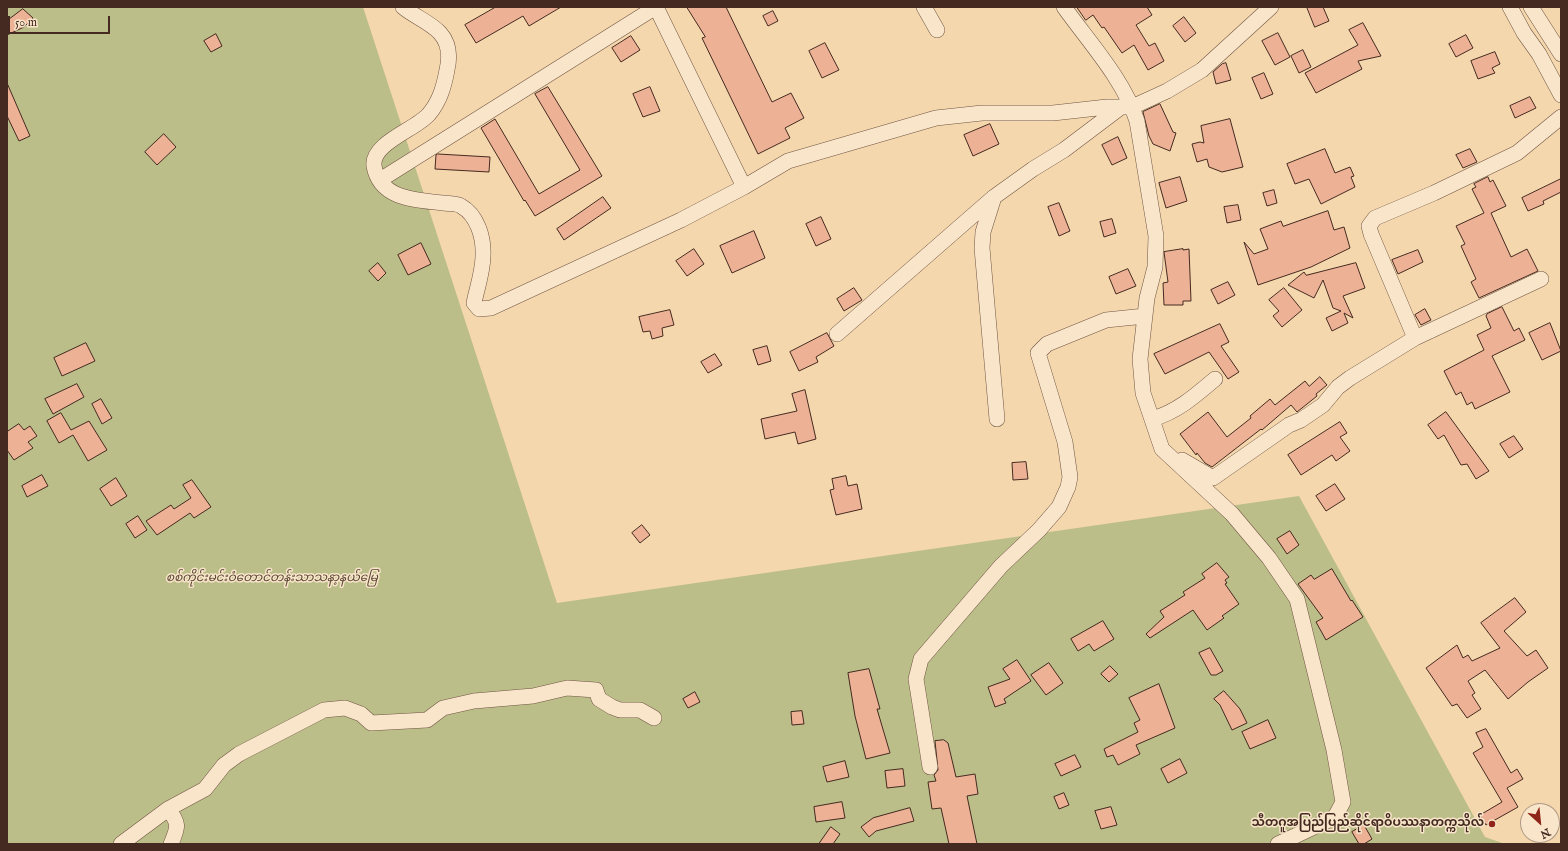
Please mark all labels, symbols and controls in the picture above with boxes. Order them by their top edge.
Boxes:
scale bar [10,8,112,34]
text: 50 m [15,15,37,30]
park label: စစ်ကိုင်းမင်းဝံတောင်တန်းသာသနာ့နယ်မြေ [166,572,378,586]
north arrow [1520,803,1560,843]
place label: သီတဂူအပြည်ပြည်ဆိုင်ရာဝိပဿနာတက္ကသိုလ် [1252,817,1484,831]
marker: သီတဂူအပြည်ပြည်ဆိုင်ရာဝိပဿနာတက္ကသိုလ် [1487,819,1497,829]
text: N [1538,824,1552,841]

